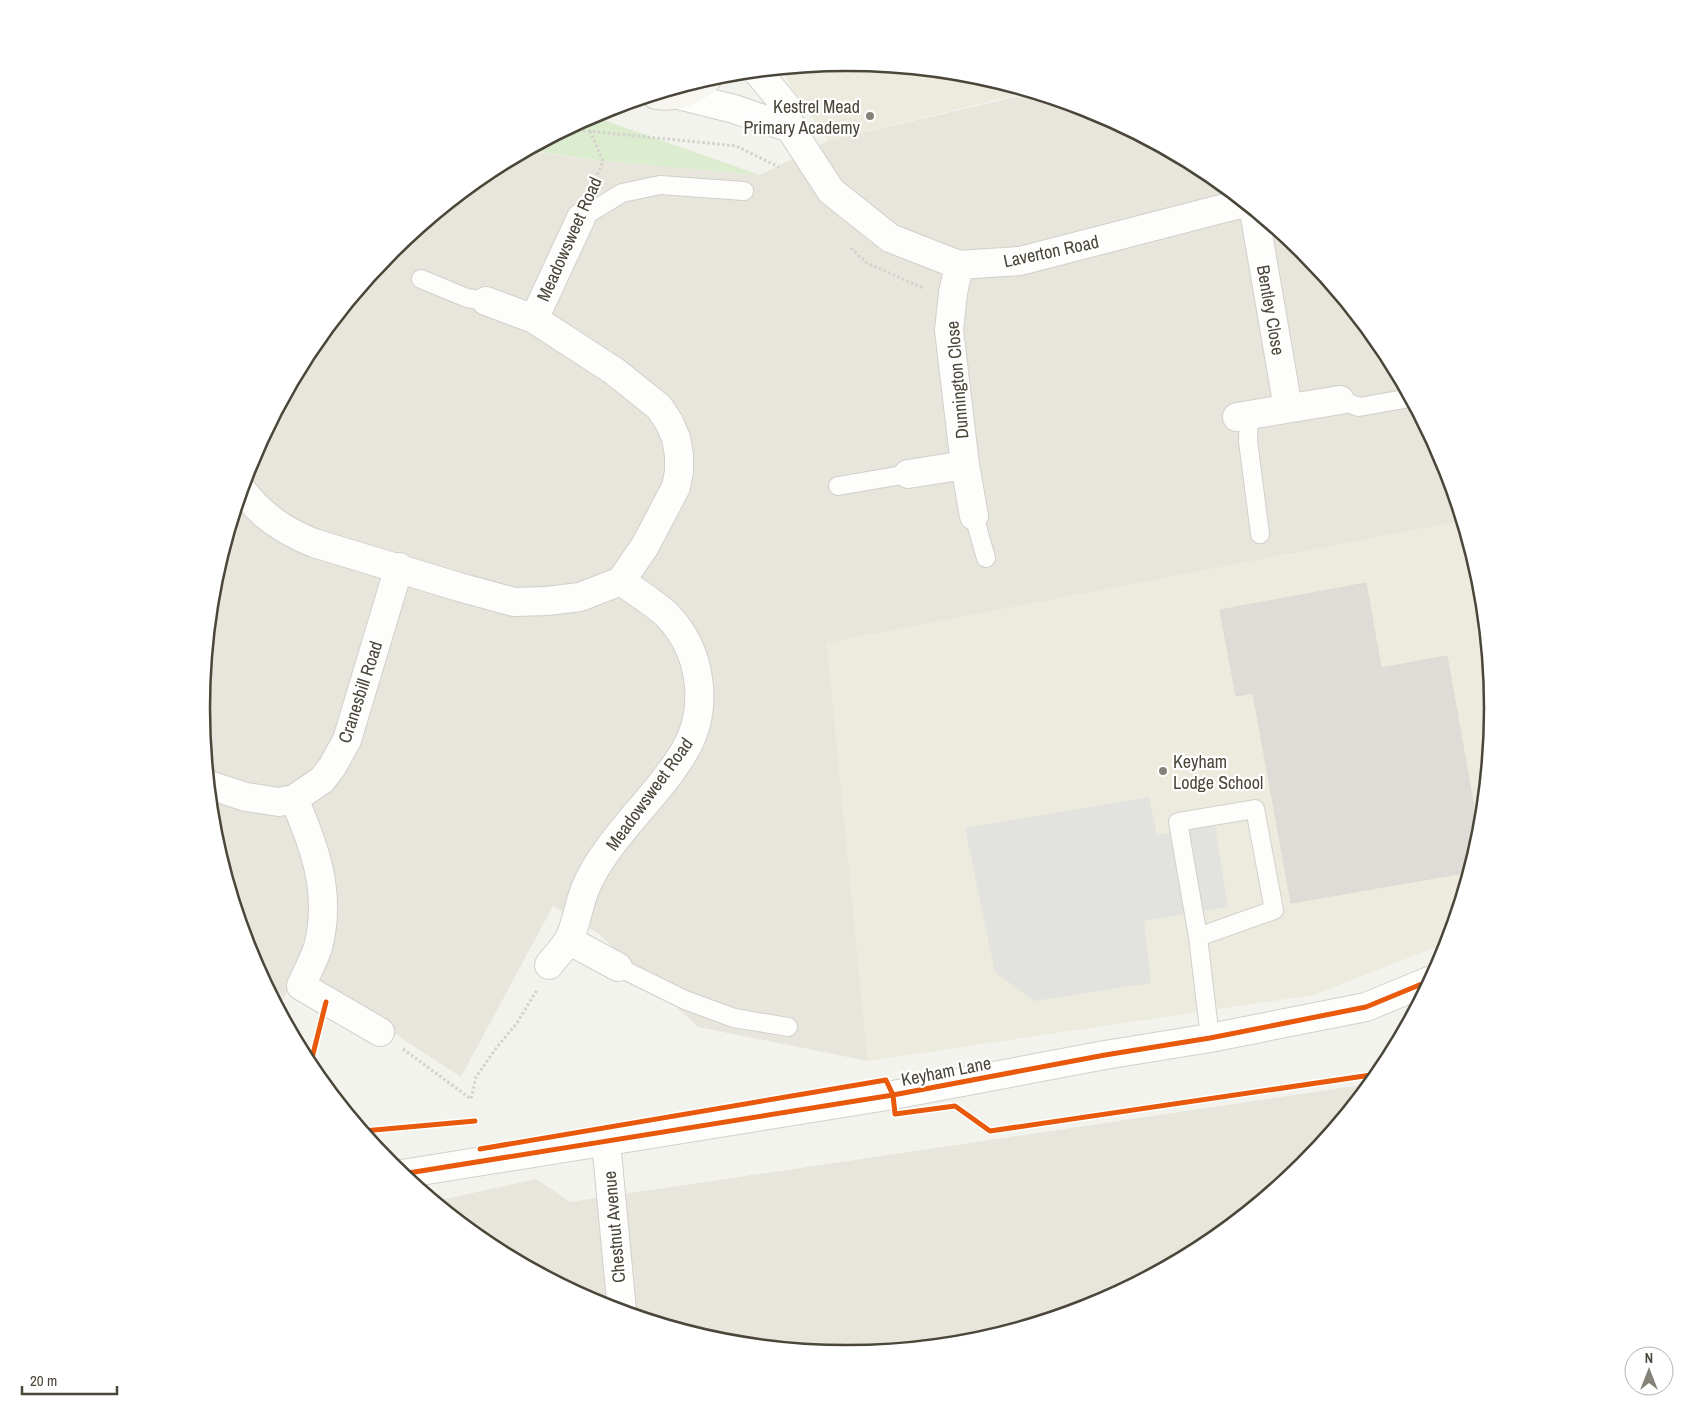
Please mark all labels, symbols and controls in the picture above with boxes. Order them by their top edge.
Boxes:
place label: Kestrel Mead Primary Academy [744,94,861,140]
marker: Kestrel Mead Primary Academy [864,110,876,122]
street label: Meadowsweet Road [530,173,608,305]
street label: Laverton Road [1001,229,1101,273]
street label: Bentley Close [1251,263,1291,357]
street label: Dunnington Close [939,320,975,440]
street label: Cranesbill Road [332,638,388,746]
street label: Meadowsweet Road [600,733,698,855]
place label: Keyham Lodge School [1173,749,1263,795]
marker: Keyham Lodge School [1157,765,1169,777]
street label: Keyham Lane [899,1050,993,1092]
street label: Chestnut Avenue [597,1170,631,1284]
north arrow [1624,1346,1674,1396]
text: N [1645,1349,1653,1367]
scale bar [22,1364,118,1396]
text: 20 m [30,1370,57,1391]

